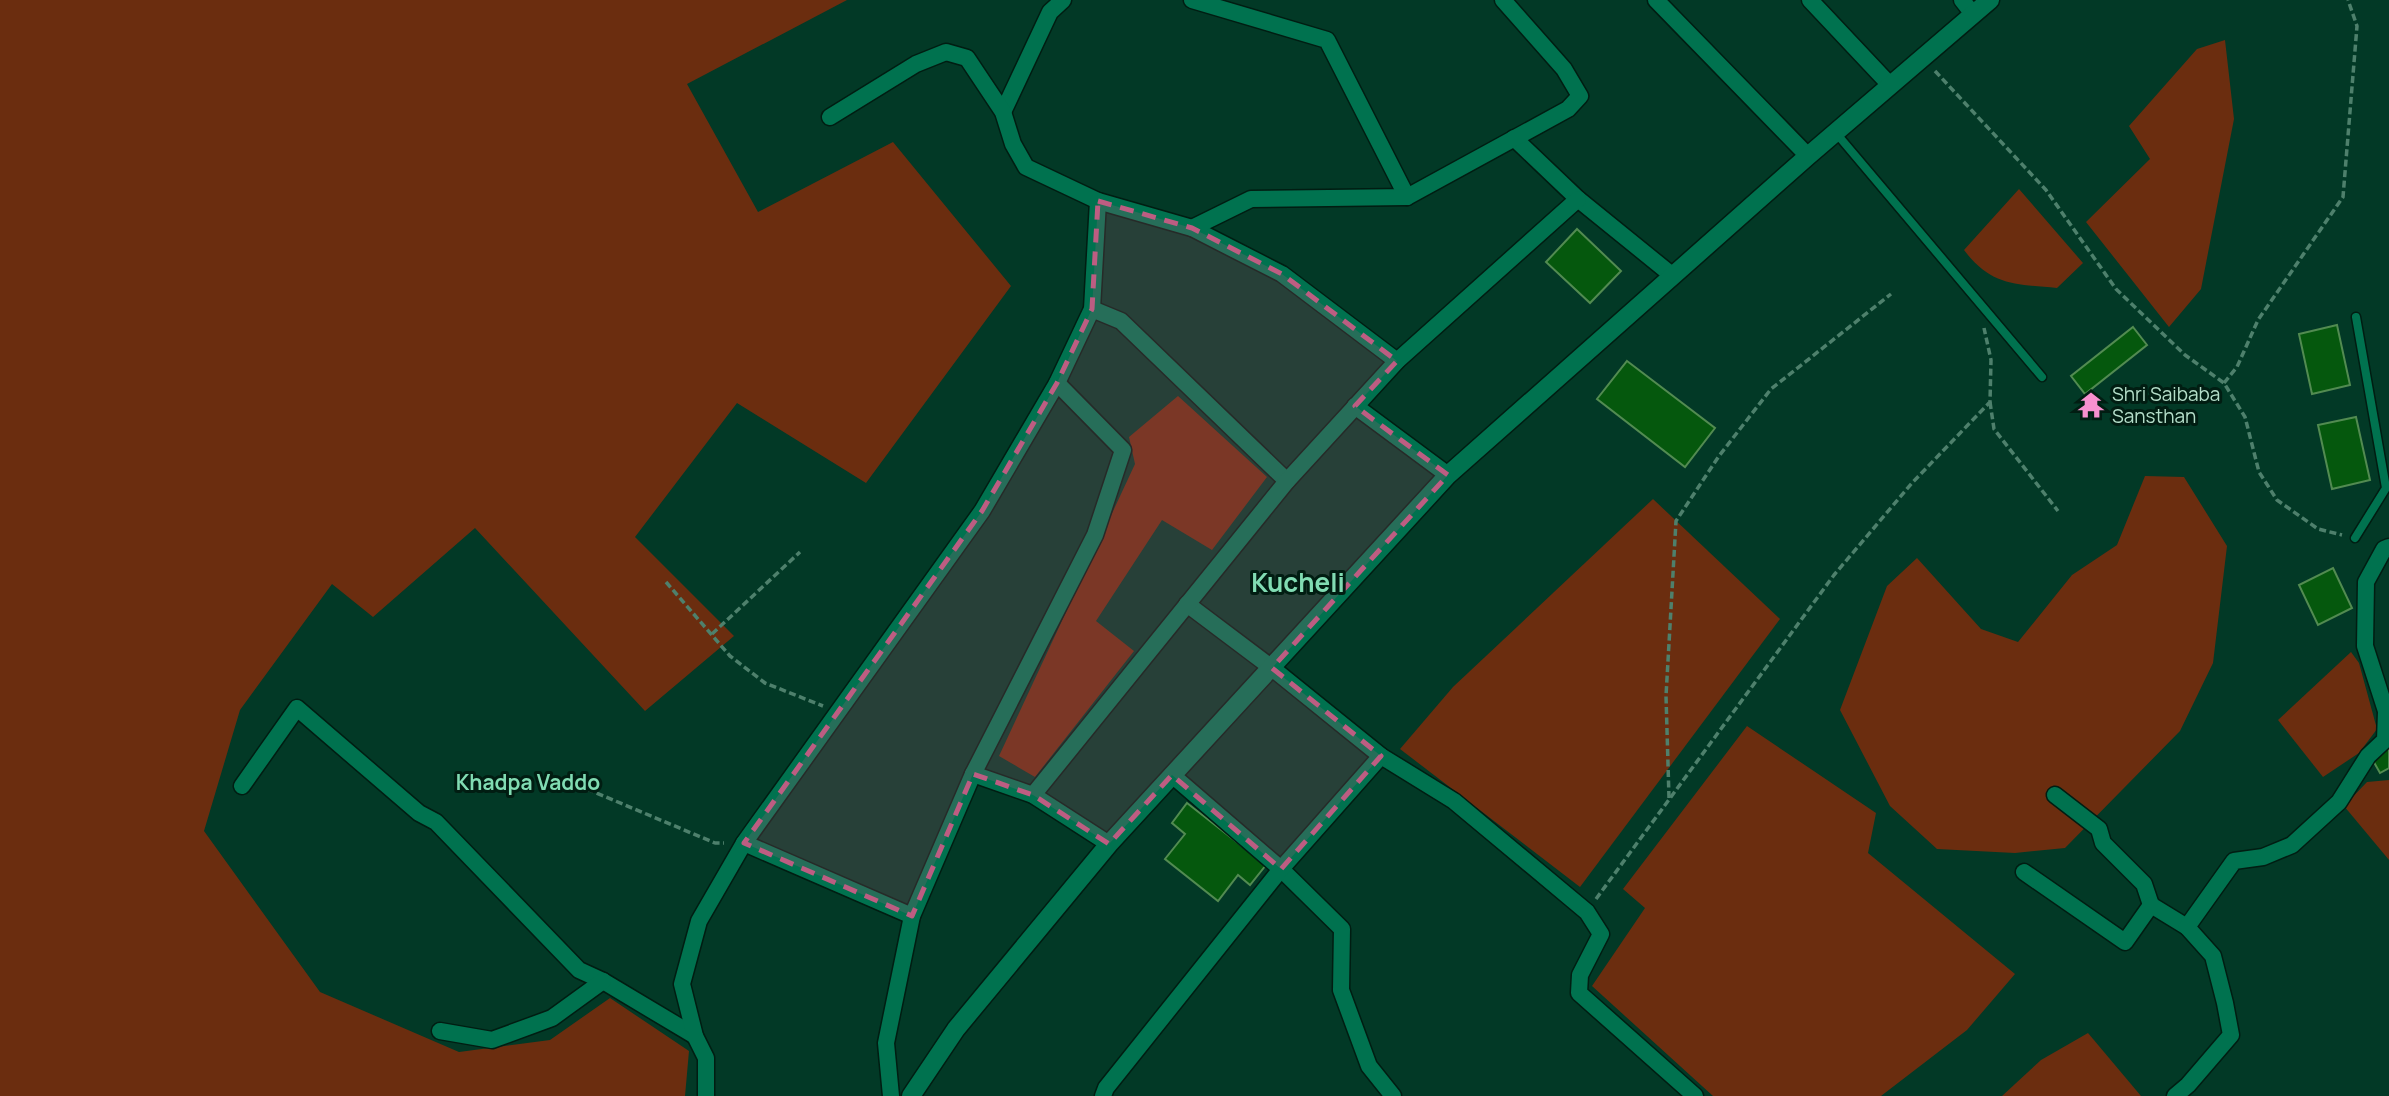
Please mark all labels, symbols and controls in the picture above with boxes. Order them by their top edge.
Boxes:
place label: Shri Saibaba Sansthan [2112,381,2220,429]
temple icon: Shri Saibaba Sansthan [2076,390,2106,420]
district label: Kucheli [1251,564,1345,600]
district label: Khadpa Vaddo [456,768,600,796]

